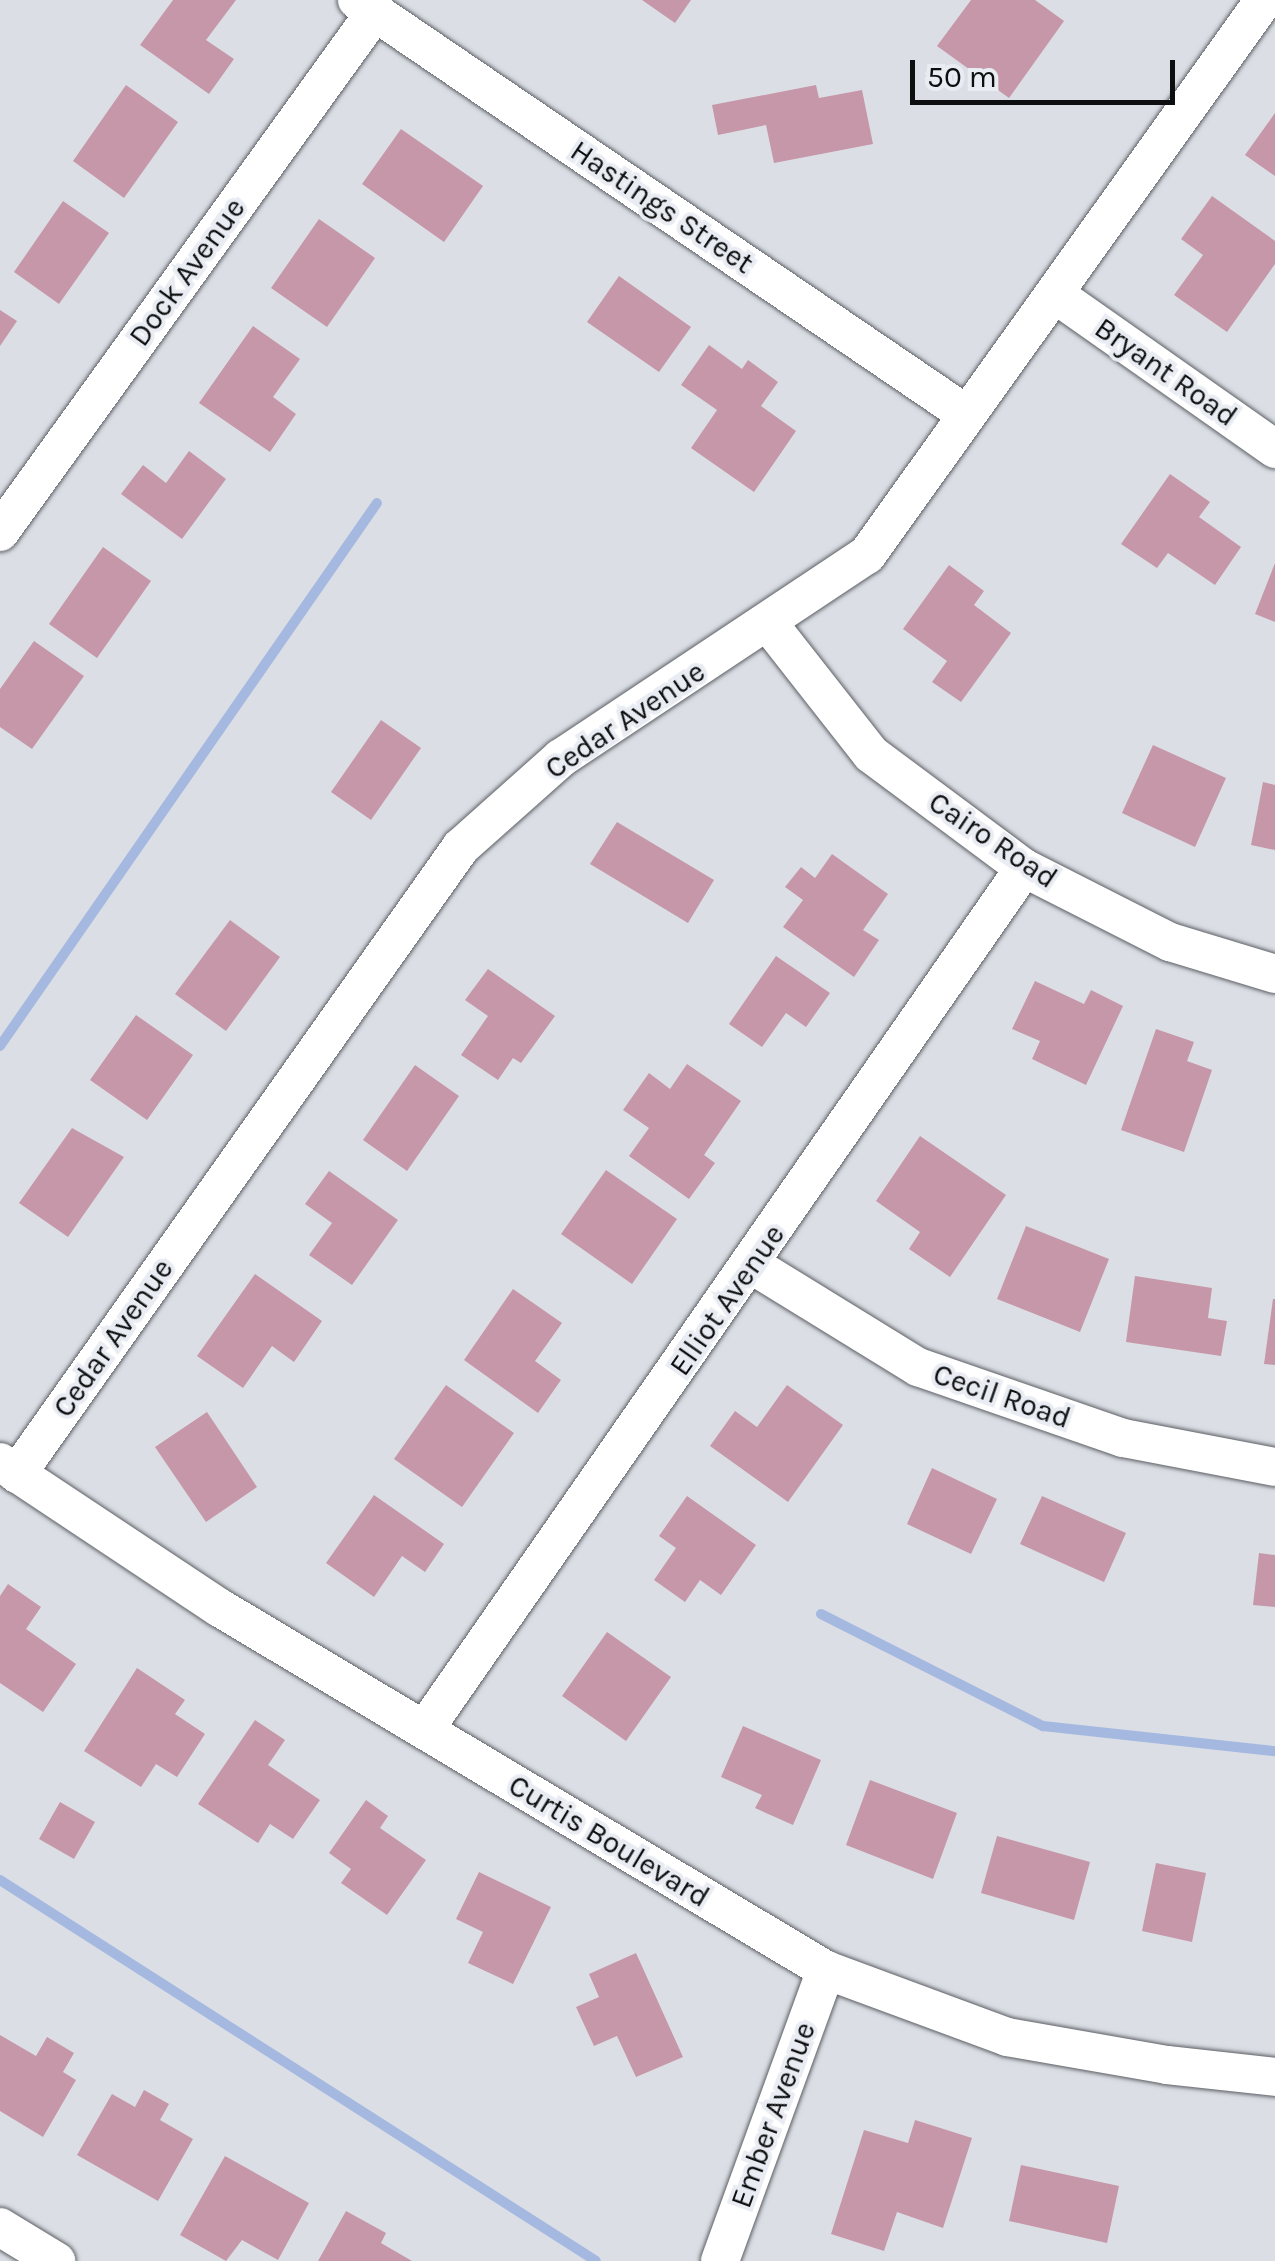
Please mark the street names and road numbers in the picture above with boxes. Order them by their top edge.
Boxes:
street label: Hastings Street [564,133,760,281]
street label: Dock Avenue [121,191,253,353]
street label: Bryant Road [1088,310,1244,434]
street label: Cedar Avenue [538,653,712,787]
street label: Cairo Road [922,784,1064,896]
street label: Elliot Avenue [662,1218,792,1382]
street label: Cedar Avenue [45,1252,181,1424]
street label: Cecil Road [929,1356,1075,1436]
street label: Curtis Boulevard [502,1767,716,1915]
street label: Ember Avenue [723,2017,823,2213]

